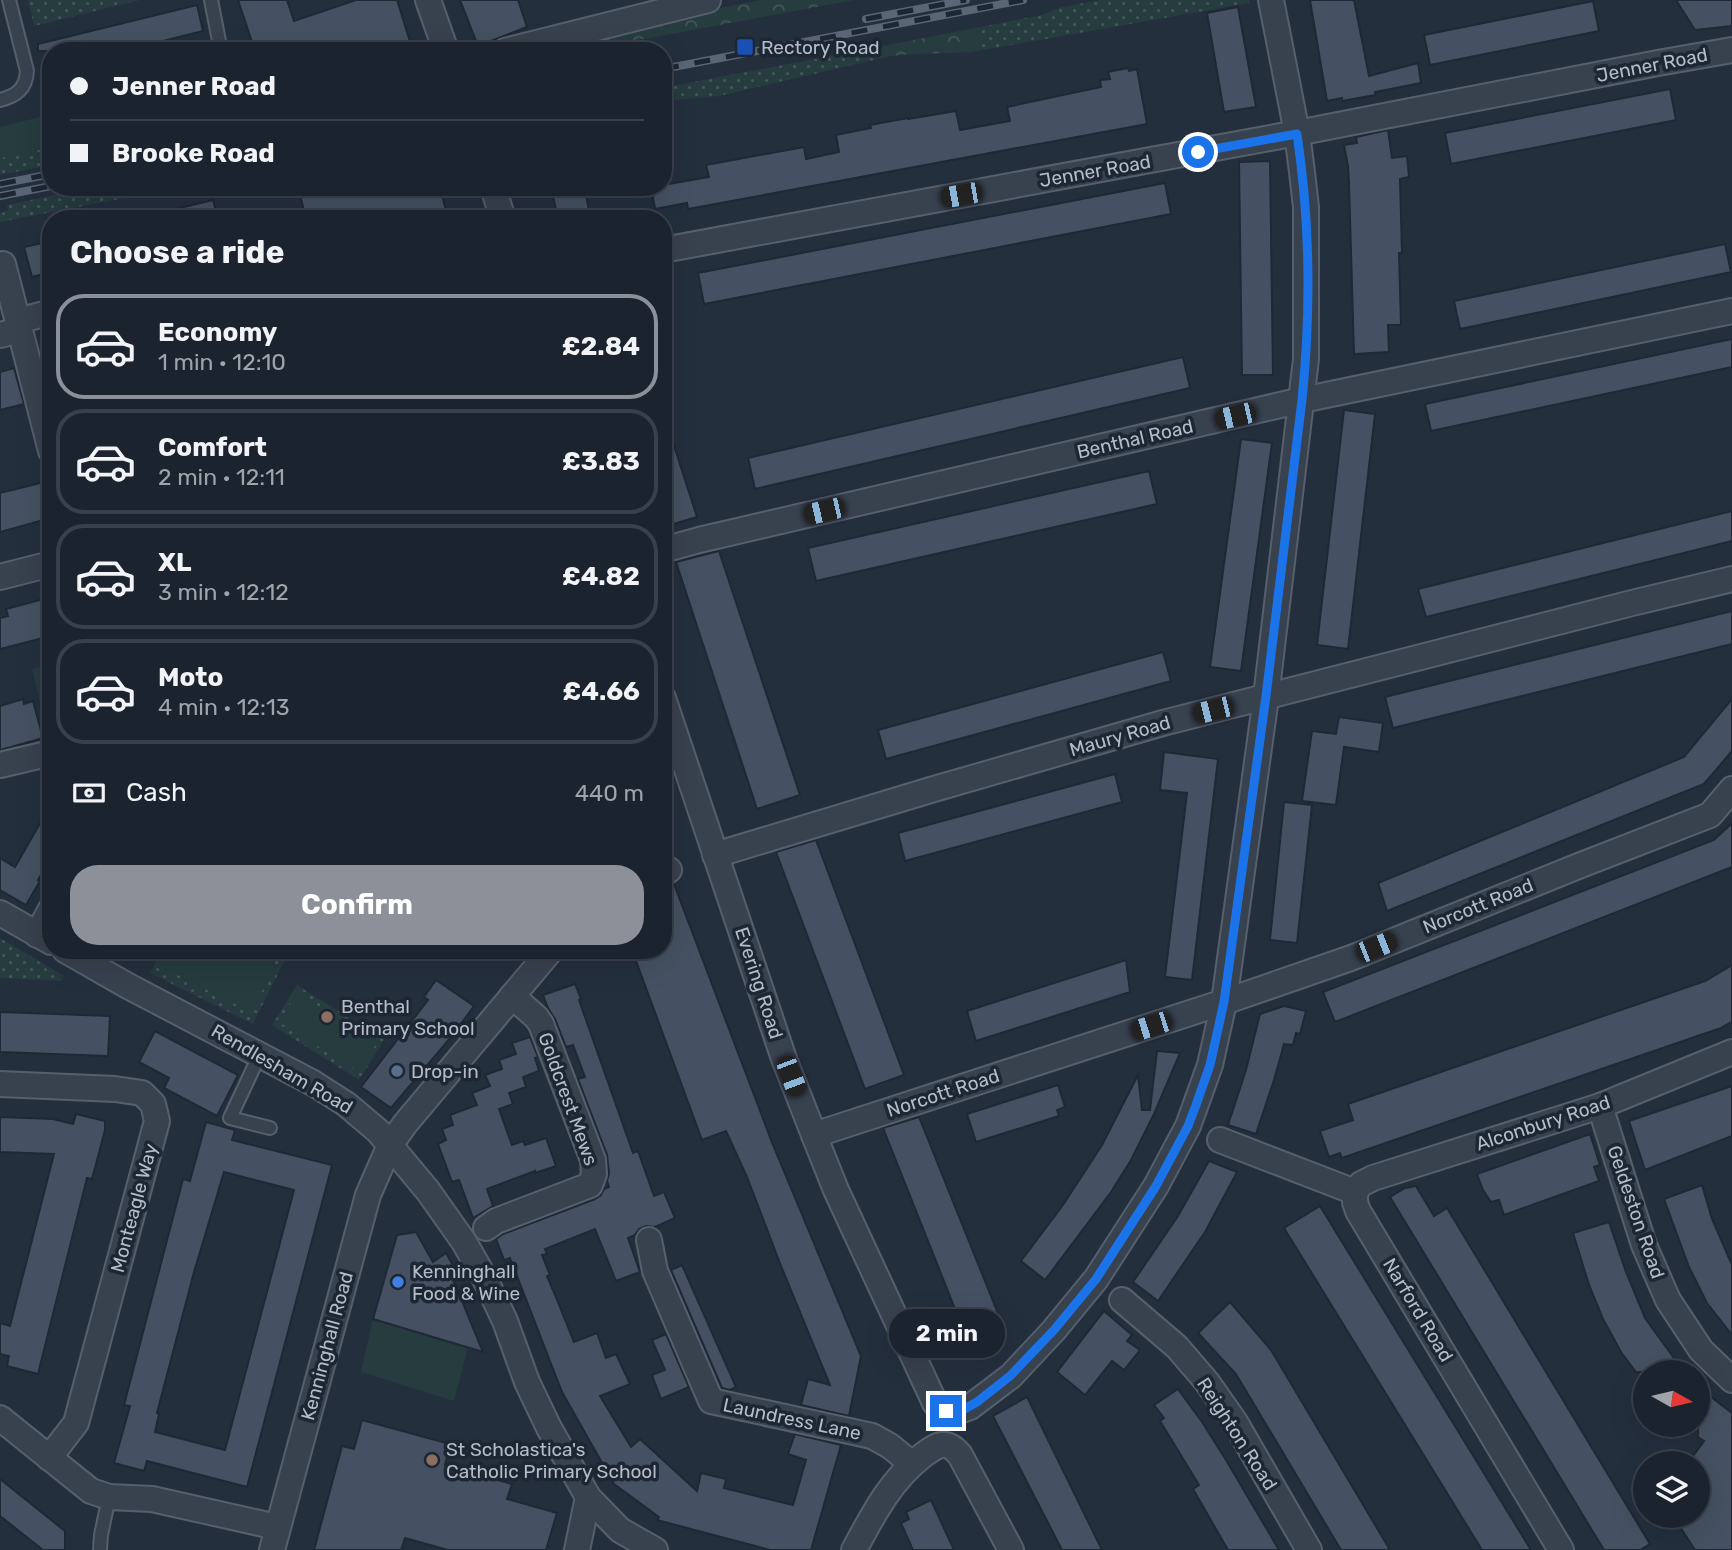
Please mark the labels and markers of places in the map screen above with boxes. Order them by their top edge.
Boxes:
place label: Rectory Road [761,36,880,59]
marker: Rectory Road [735,37,755,57]
place label: Benthal Primary School [341,995,475,1040]
marker: Benthal Primary School [319,1009,335,1025]
place label: Drop-in [411,1060,479,1083]
marker: Drop-in [389,1063,405,1079]
place label: Kenninghall Food & Wine [412,1260,520,1305]
marker: Kenninghall Food & Wine [390,1274,406,1290]
place label: St Scholastica's Catholic Primary School [446,1438,657,1483]
marker: St Scholastica's Catholic Primary School [424,1452,440,1468]

